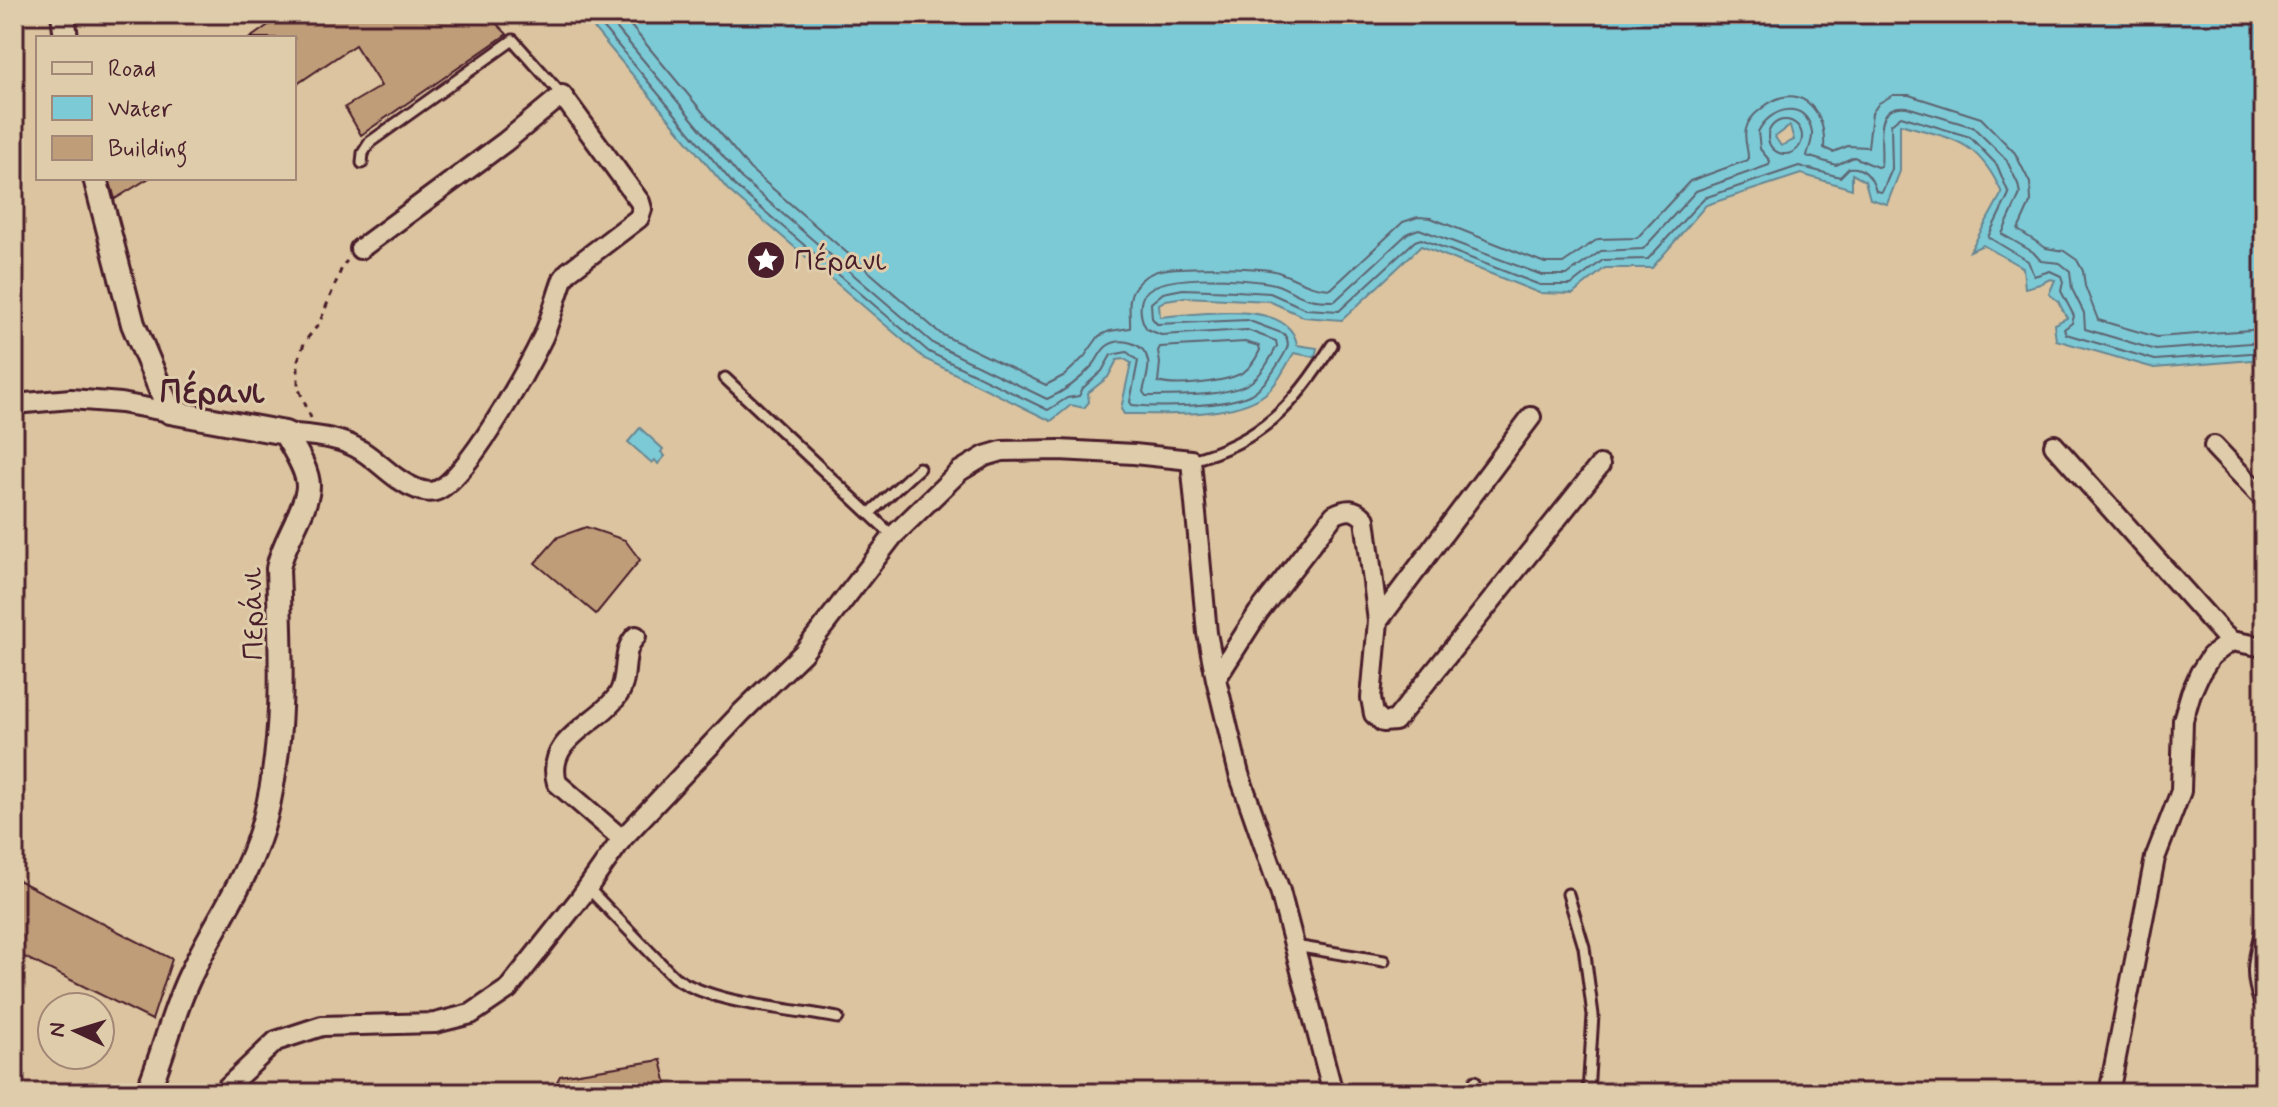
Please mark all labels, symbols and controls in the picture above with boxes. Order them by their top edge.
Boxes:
legend [36,36,296,180]
text: Road [108,54,156,85]
text: Water [108,94,173,125]
text: Building [108,134,188,168]
place icon: Πέρανι [745,239,787,281]
place label: Πέρανι [794,242,886,281]
district label: Πέρανι [160,369,265,416]
street label: Περάνι [233,567,274,661]
north arrow [36,991,116,1071]
text: N [44,1021,73,1038]

